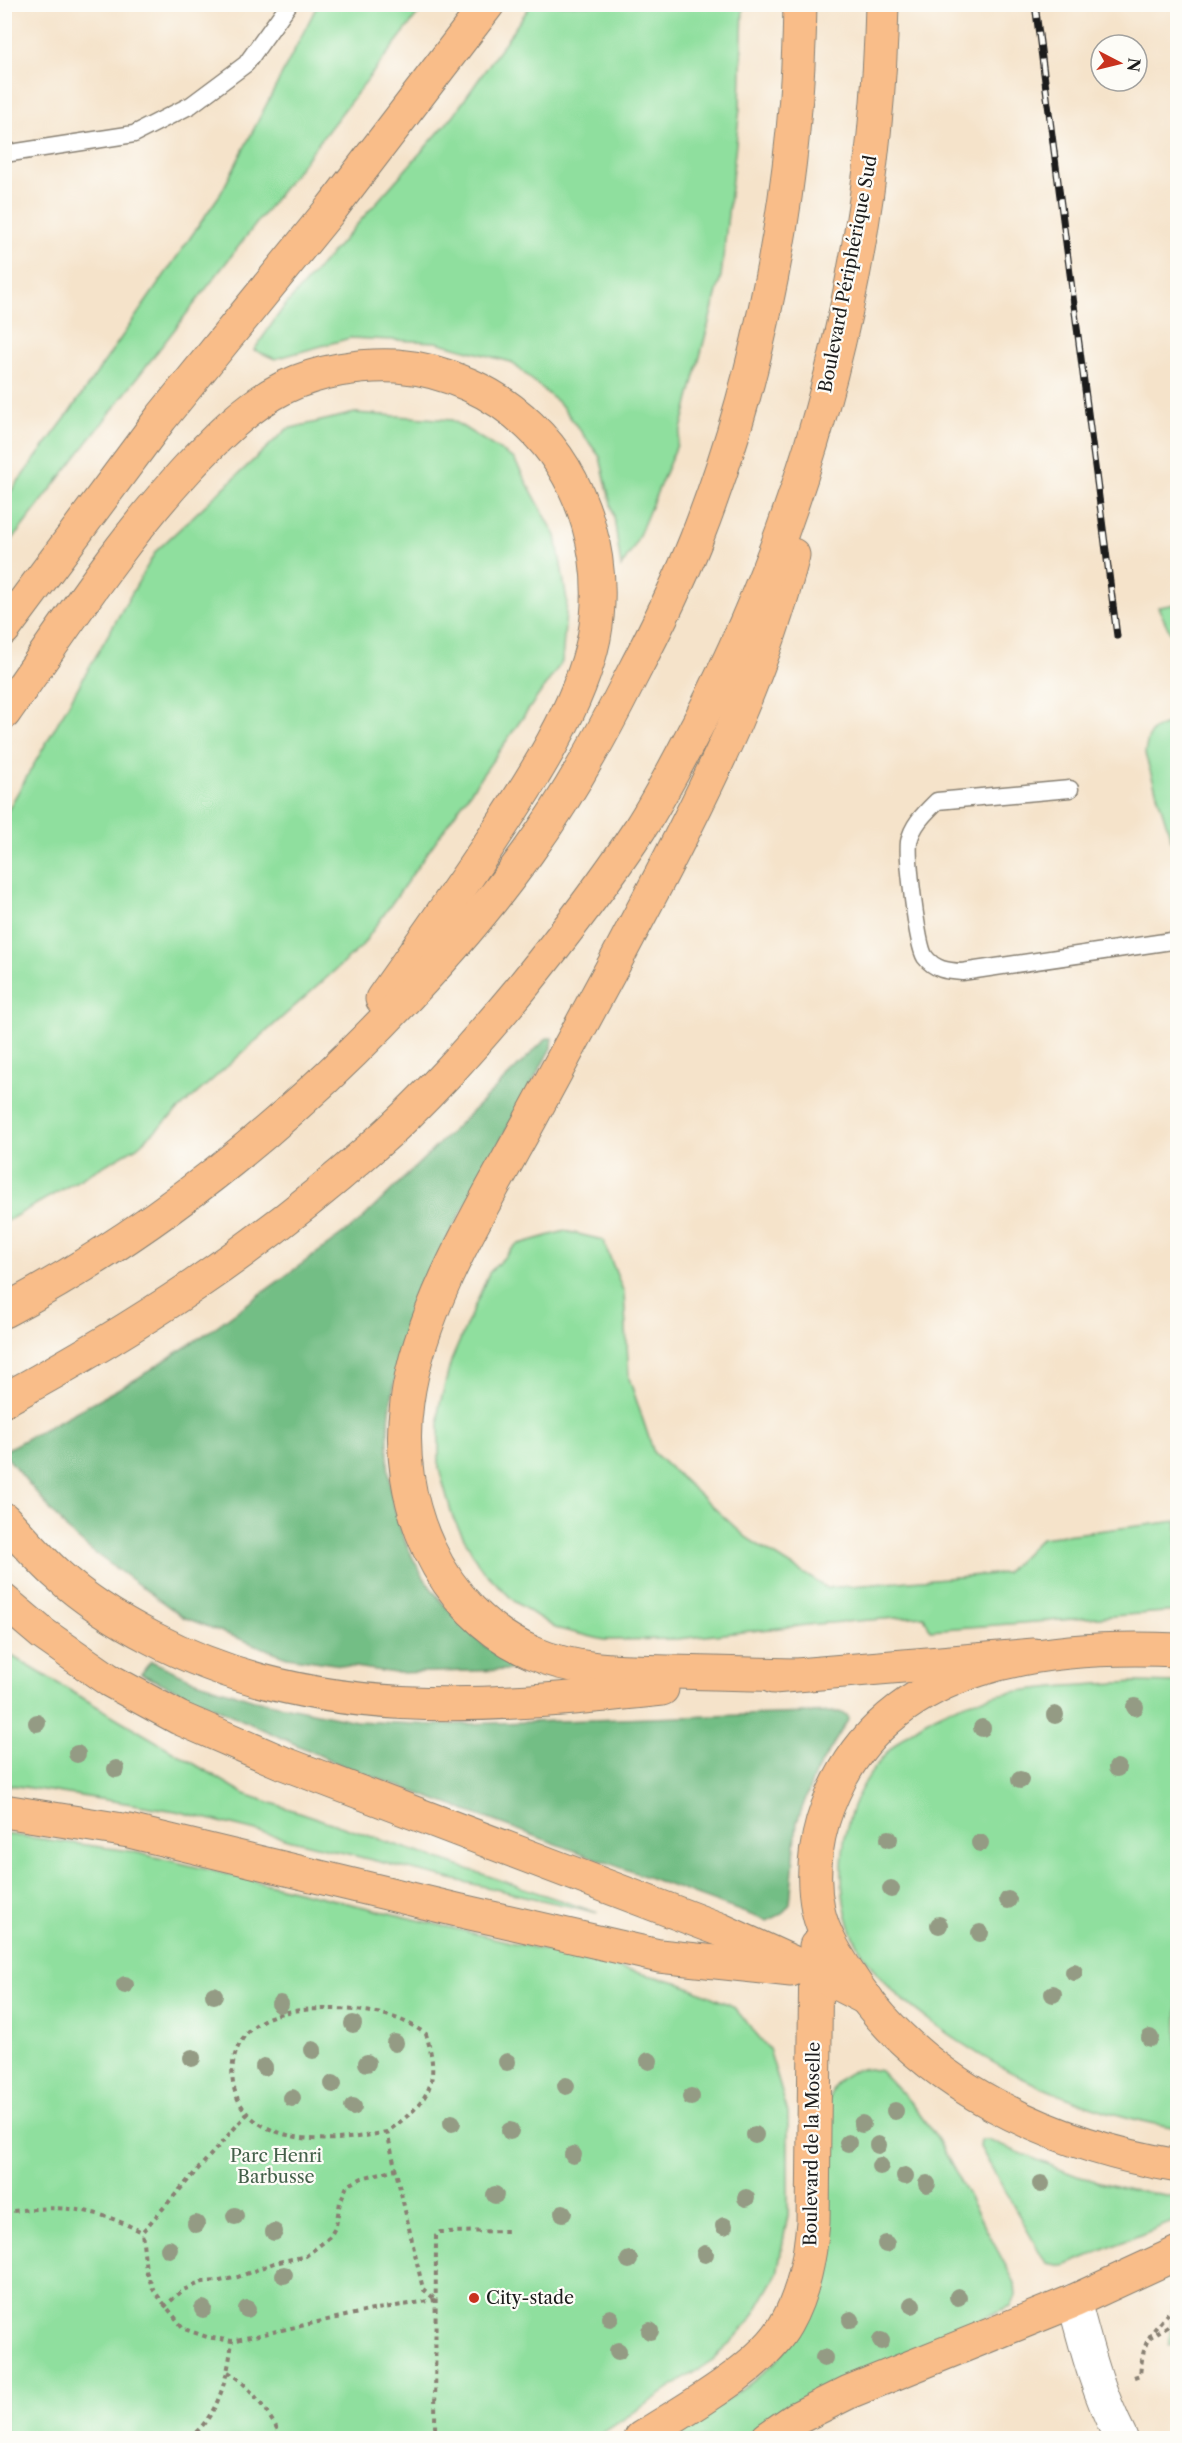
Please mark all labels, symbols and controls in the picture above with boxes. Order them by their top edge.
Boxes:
north arrow [1089,33,1149,93]
text: N [1123,57,1145,73]
street label: Boulevard Périphérique Sud [814,153,882,395]
street label: Boulevard de la Moselle [799,2042,825,2246]
park label: Parc Henri Barbusse [230,2145,323,2188]
place label: City-stade [486,2287,574,2309]
marker: City-stade [467,2291,481,2305]

